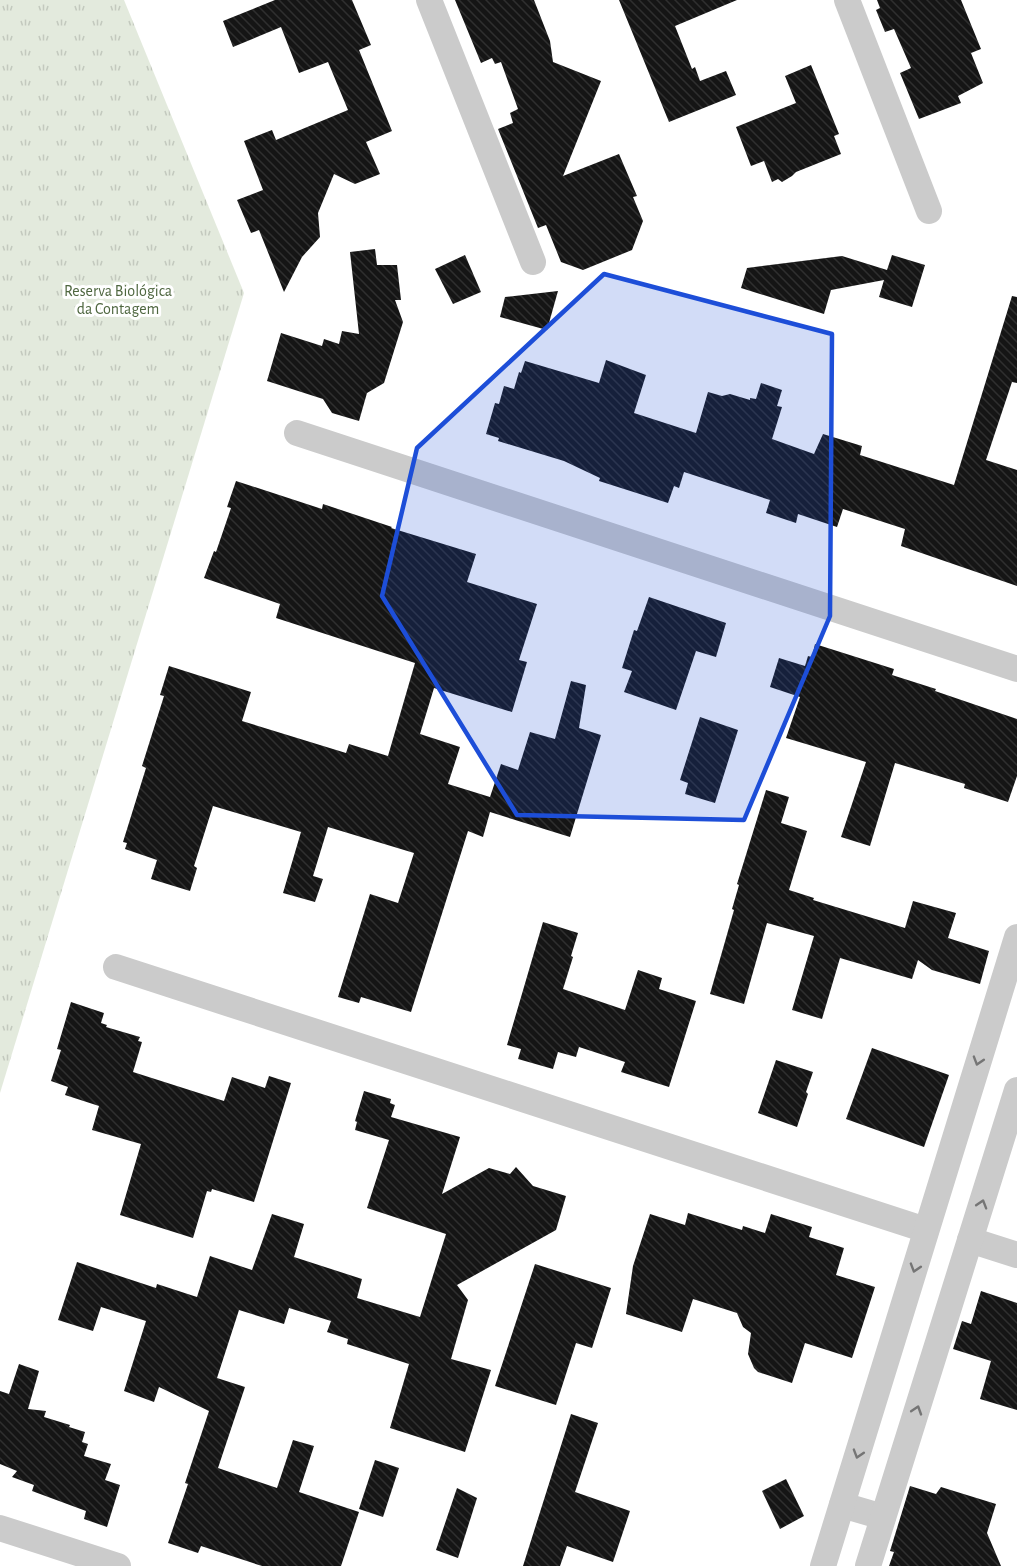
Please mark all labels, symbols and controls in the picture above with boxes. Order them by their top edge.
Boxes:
park label: Reserva Biológica da Contagem [64,283,172,317]
one-way arrow [973,1055,985,1066]
one-way arrow [974,1199,987,1210]
one-way arrow [910,1262,922,1273]
one-way arrow [909,1405,922,1416]
one-way arrow [853,1448,865,1459]

